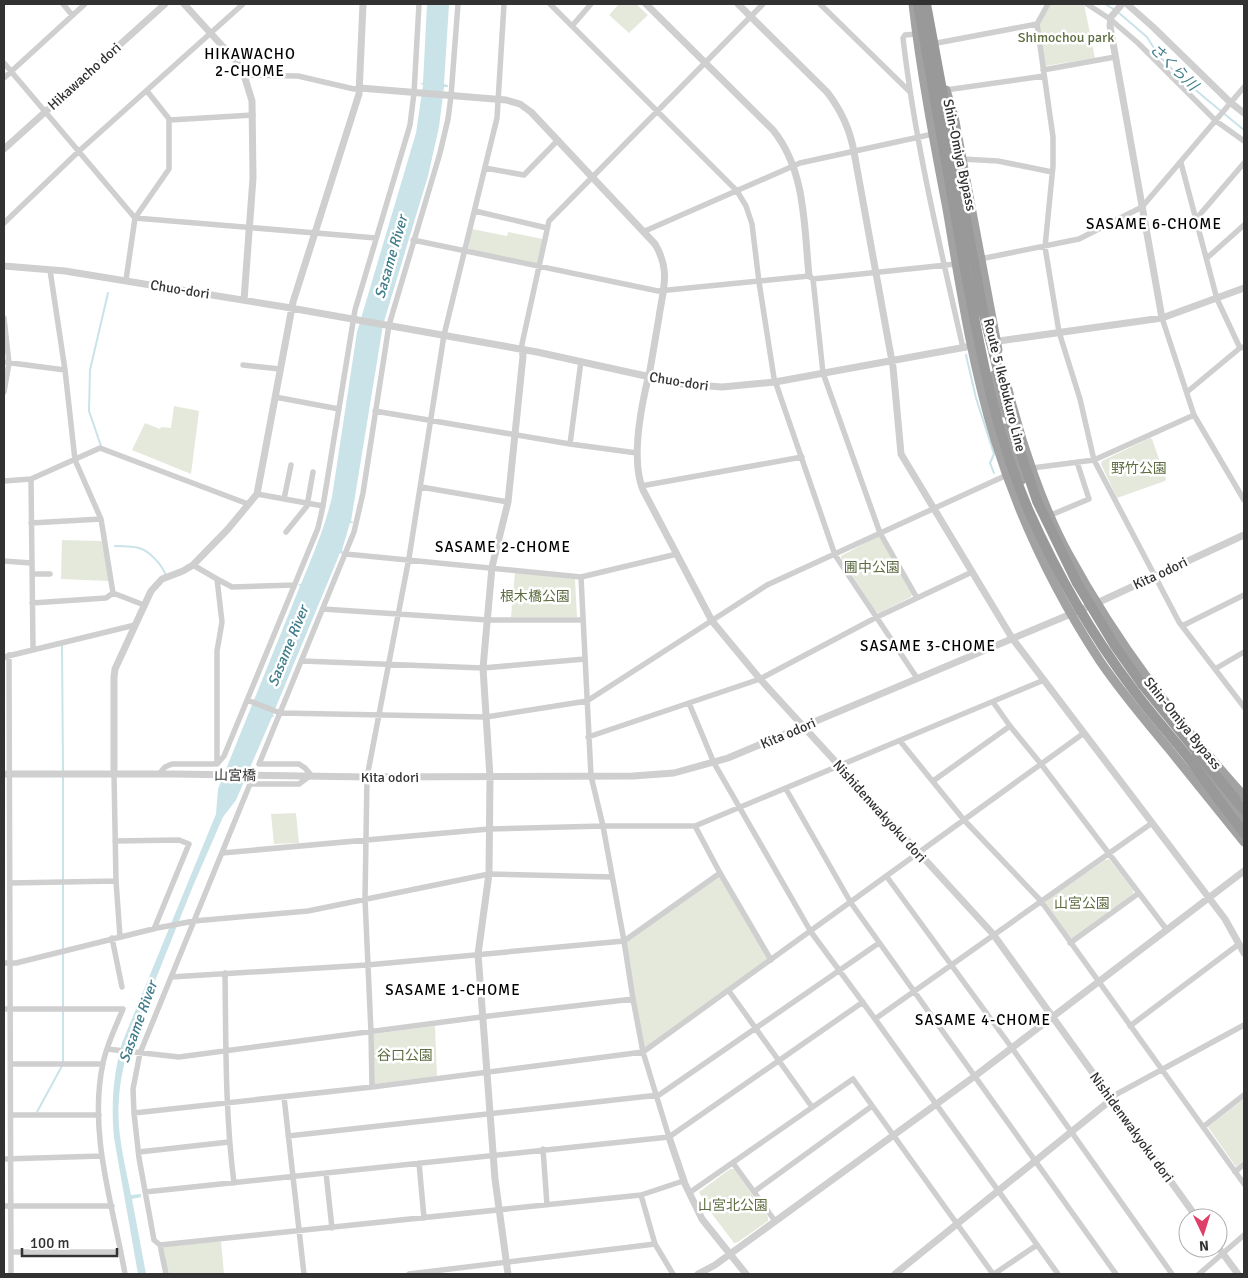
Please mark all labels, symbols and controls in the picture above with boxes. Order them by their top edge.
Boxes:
park label: Shimochou park [1018,29,1114,46]
street label: Hikawacho dori [44,39,124,114]
water label: さくら川 [1146,40,1203,96]
district label: HIKAWACHO 2-CHOME [204,45,296,80]
street label: Shin-Omiya Bypass [939,98,980,213]
water label: Sasame River [371,211,412,301]
district label: SASAME 6-CHOME [1086,215,1222,233]
street label: Chuo-dori [149,276,211,303]
street label: Route 5 Ikebukuro Line [980,317,1029,454]
street label: Chuo-dori [648,368,710,395]
park label: 野竹公園 [1111,460,1167,477]
district label: SASAME 2-CHOME [435,538,571,556]
street label: Kita odori [1130,553,1190,593]
park label: 圃中公園 [844,559,900,576]
park label: 根木橋公園 [500,588,570,605]
water label: Sasame River [264,601,313,689]
district label: SASAME 3-CHOME [860,637,996,655]
street label: Shin-Omiya Bypass [1140,674,1225,773]
street label: Kita odori [758,714,818,753]
street label: Nishidenwakyoku dori [829,757,930,866]
street label: 山宮橋 [214,767,256,784]
street label: Kita odori [361,769,419,786]
park label: 山宮公園 [1054,895,1110,912]
water label: Sasame River [115,976,162,1065]
district label: SASAME 1-CHOME [385,981,521,999]
district label: SASAME 4-CHOME [915,1011,1051,1029]
park label: 谷口公園 [377,1047,433,1064]
street label: Nishidenwakyoku dori [1086,1069,1177,1186]
park label: 山宮北公園 [698,1197,768,1214]
north arrow [1178,1208,1228,1258]
scale bar [22,1226,118,1258]
text: 100 m [30,1234,70,1252]
text: N [1198,1237,1209,1254]

